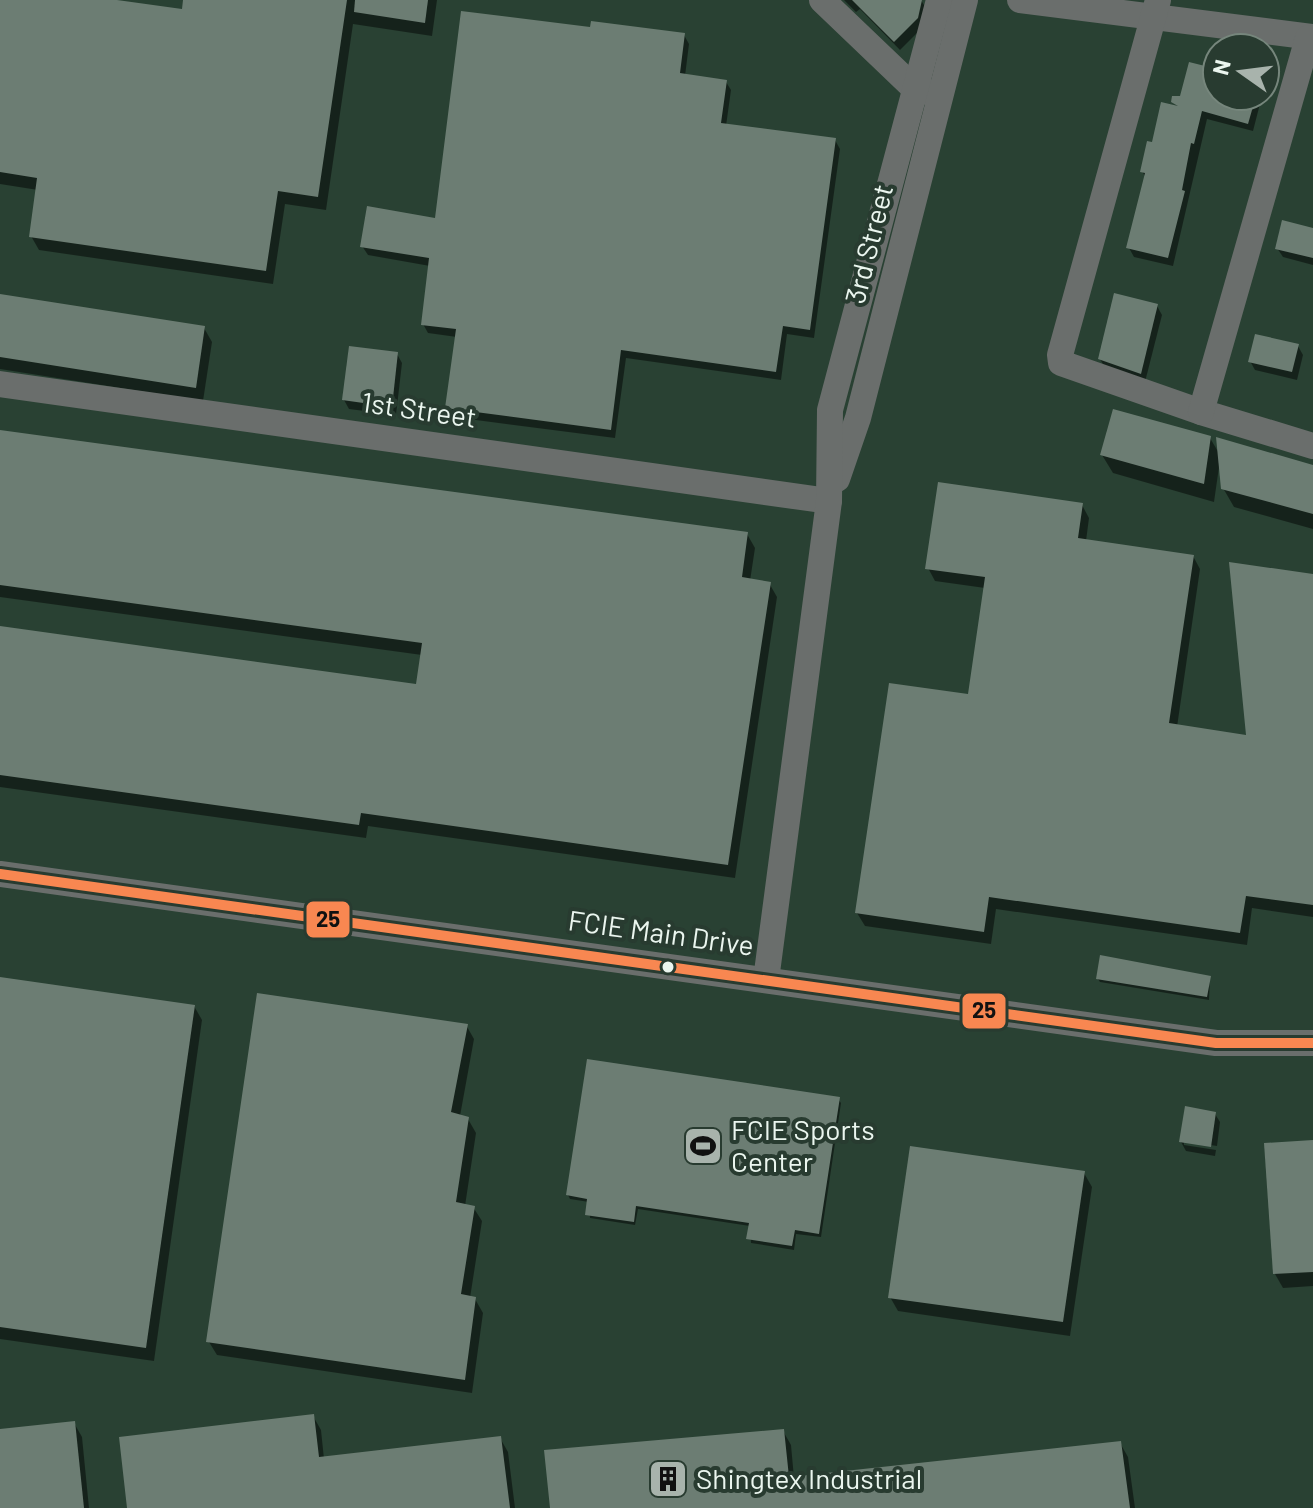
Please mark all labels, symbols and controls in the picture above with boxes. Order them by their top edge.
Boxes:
north arrow [1201,32,1281,112]
text: N [1206,57,1235,77]
street label: 3rd Street [837,181,899,307]
street label: 1st Street [360,384,479,434]
line badge: 25 [305,900,351,939]
street label: FCIE Main Drive [566,902,756,962]
text: 25 [316,905,340,931]
unlabelled marker [660,959,676,975]
line badge: 25 [961,992,1007,1030]
text: 25 [972,996,996,1022]
place label: FCIE Sports Center [731,1112,875,1178]
sports icon: FCIE Sports Center [682,1125,724,1167]
building icon: Shingtex Industrial [647,1458,689,1500]
place label: Shingtex Industrial [696,1461,922,1495]

